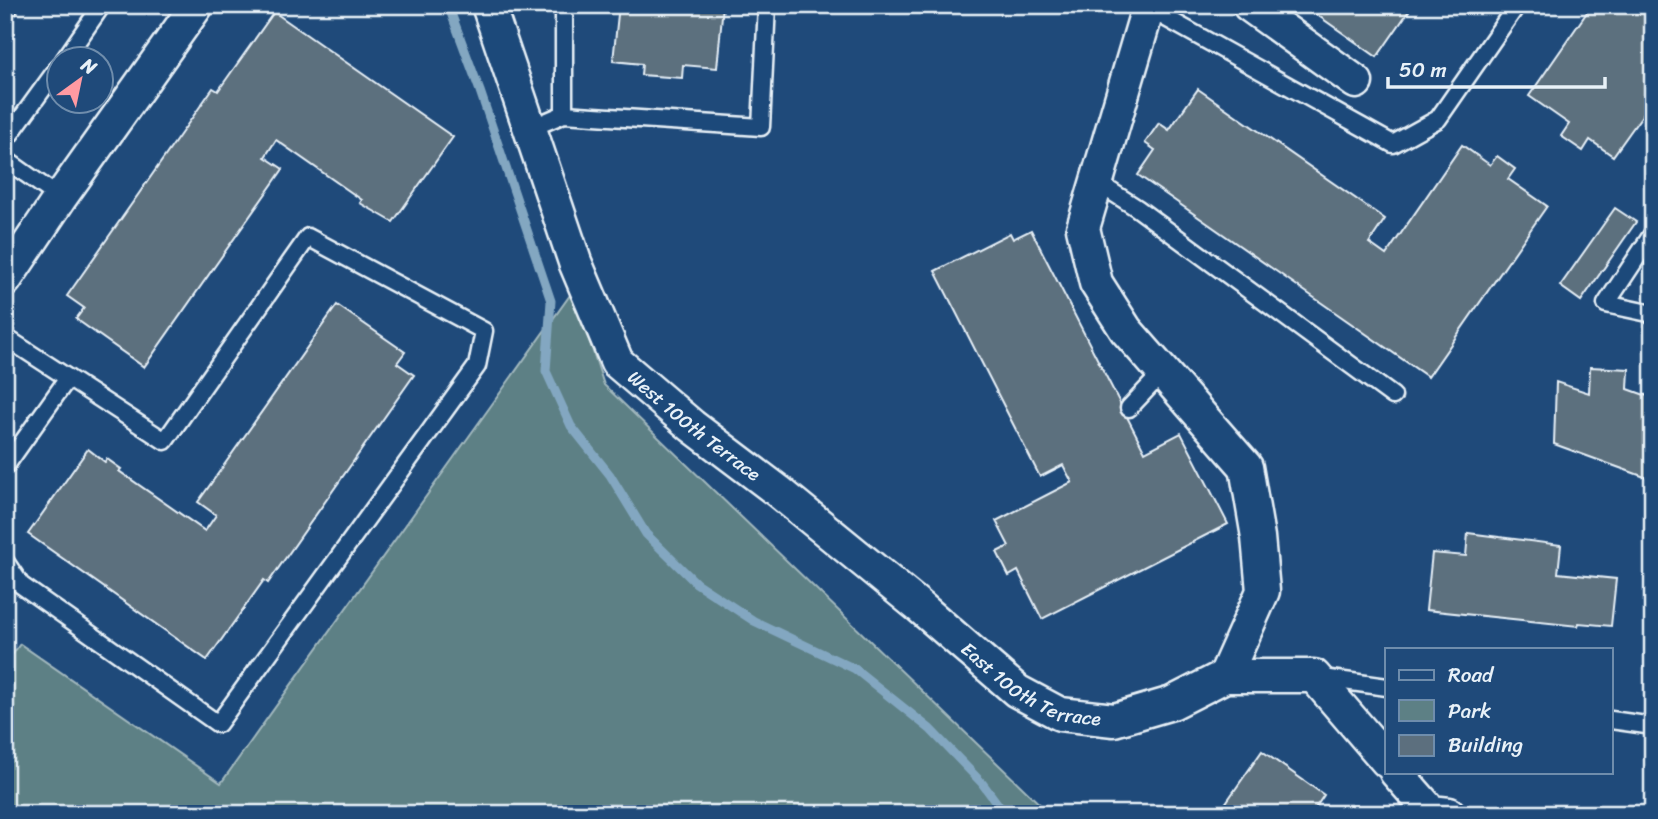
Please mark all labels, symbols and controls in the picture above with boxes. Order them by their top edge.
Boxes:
north arrow [46,46,116,116]
scale bar [1388,46,1606,90]
text: N [74,48,104,84]
text: 50 m [1399,51,1447,89]
street label: West 100th Terrace [620,361,769,489]
street label: East 100th Terrace [954,633,1103,735]
legend [1385,648,1612,774]
text: Road [1448,656,1495,694]
text: Park [1448,692,1491,730]
text: Building [1448,726,1524,764]

